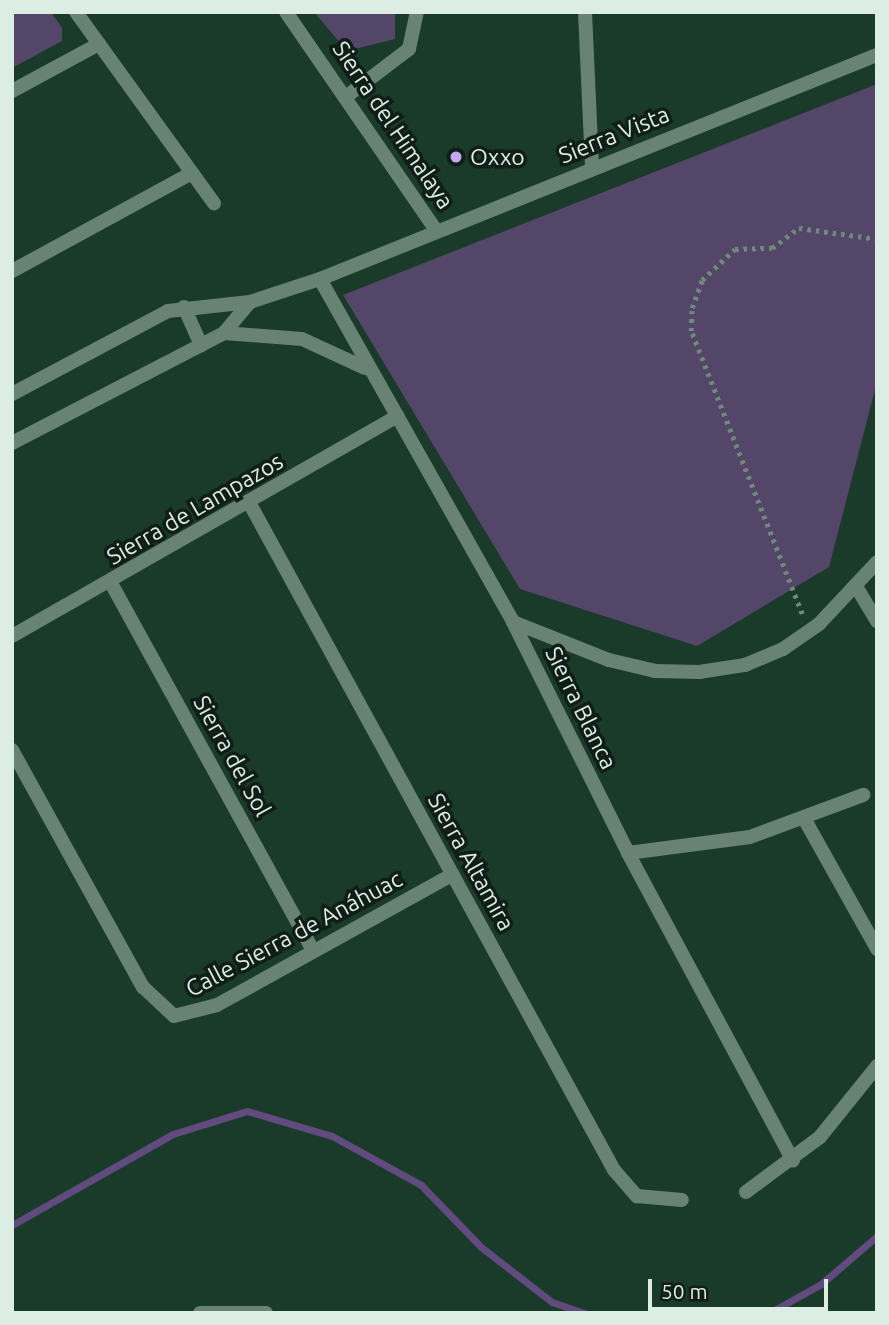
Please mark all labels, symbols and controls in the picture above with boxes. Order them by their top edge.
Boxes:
street label: Sierra del Himalaya [327,36,459,214]
street label: Sierra Vista [555,100,673,170]
place label: Oxxo [470,143,525,171]
marker: Oxxo [448,149,464,165]
street label: Sierra de Lampazos [102,447,288,571]
street label: Sierra Blanca [539,642,623,774]
street label: Sierra del Sol [187,691,277,821]
street label: Sierra Altamira [422,789,520,935]
street label: Calle Sierra de Anáhuac [181,865,407,1003]
scale bar [651,1266,831,1310]
text: 50 m [661,1279,708,1303]

